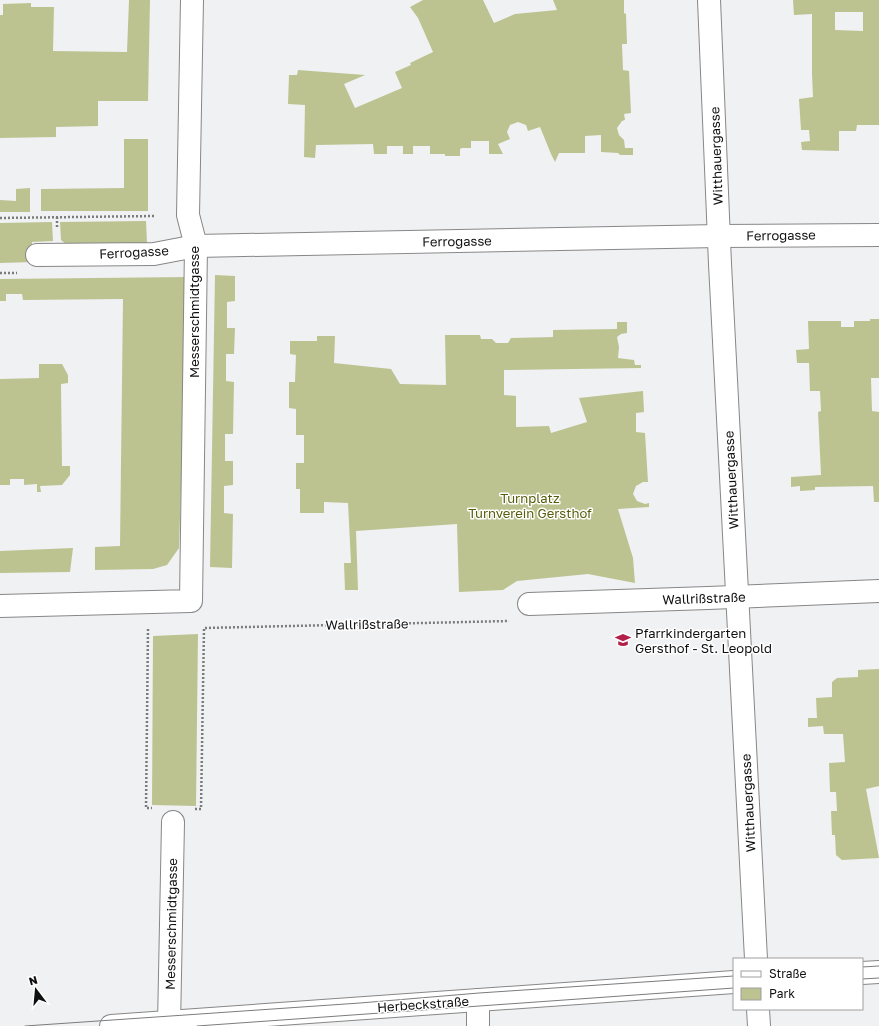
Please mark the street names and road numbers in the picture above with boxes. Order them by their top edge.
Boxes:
street label: Witthauergasse [706,106,726,206]
street label: Ferrogasse [746,226,816,244]
street label: Ferrogasse [422,232,492,250]
street label: Ferrogasse [99,242,169,262]
street label: Messerschmidtgasse [186,246,202,378]
street label: Witthauergasse [720,430,742,530]
street label: Wallrißstraße [662,589,746,607]
street label: Wallrißstraße [325,615,409,633]
street label: Witthauergasse [737,753,759,853]
street label: Messerschmidtgasse [162,858,180,990]
street label: Herbeckstraße [377,993,469,1015]

